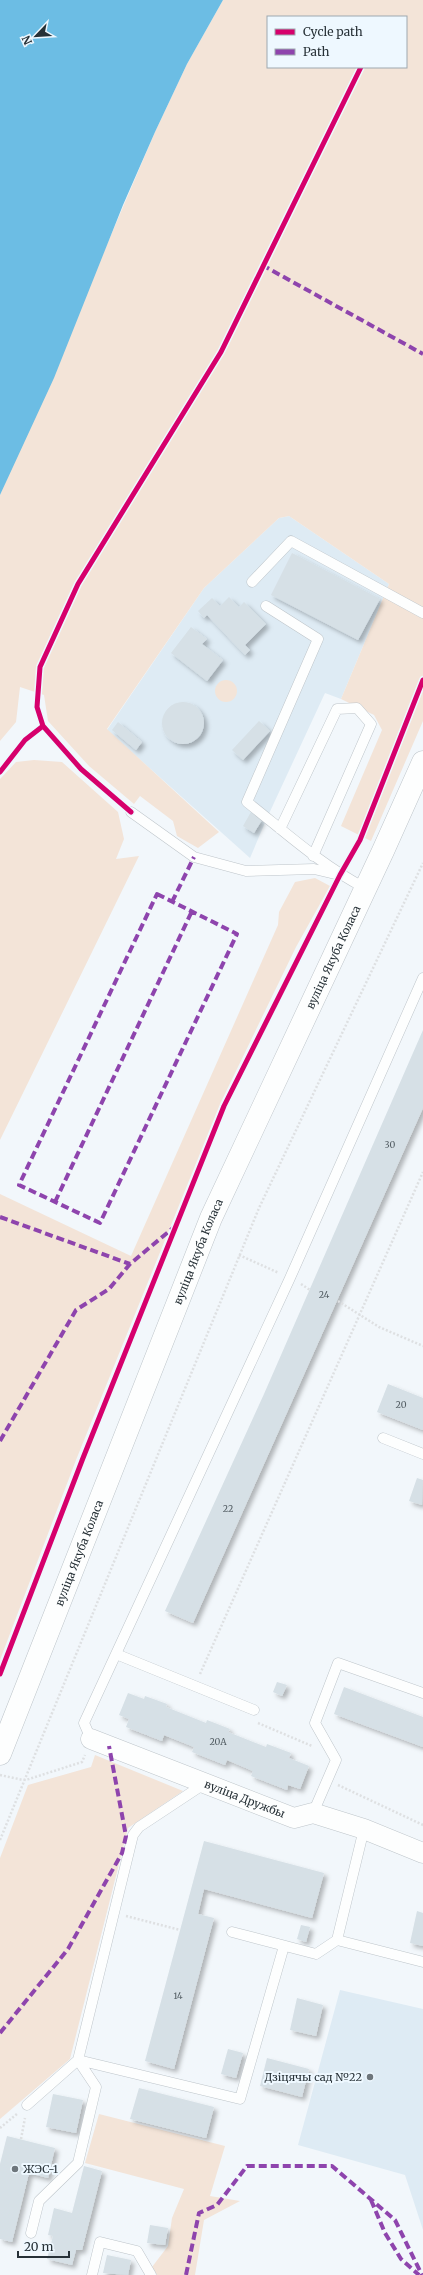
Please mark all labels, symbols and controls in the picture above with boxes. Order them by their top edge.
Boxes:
north arrow [16,16,56,56]
legend [267,16,407,68]
text: Cycle path [303,24,363,39]
text: N [19,33,35,47]
text: Path [303,44,329,59]
street label: вуліца Якуба Коласа [303,903,364,1011]
house number: 30 [385,1139,396,1150]
street label: вуліца Якуба Коласа [171,1197,226,1307]
house number: 24 [319,1289,330,1300]
house number: 20 [396,1399,407,1410]
street label: вуліца Якуба Коласа [52,1498,106,1608]
house number: 22 [223,1503,233,1514]
house number: 20А [209,1736,227,1747]
street label: вуліца Дружбы [202,1777,288,1821]
house number: 14 [173,1990,183,2001]
place label: Дзіцячы сад №22 [264,2070,362,2084]
marker: Дзіцячы сад №22 [365,2072,375,2082]
place label: ЖЭС-1 [23,2162,58,2176]
marker: ЖЭС-1 [10,2164,20,2174]
scale bar [18,2233,69,2259]
text: 20 m [24,2239,53,2254]

